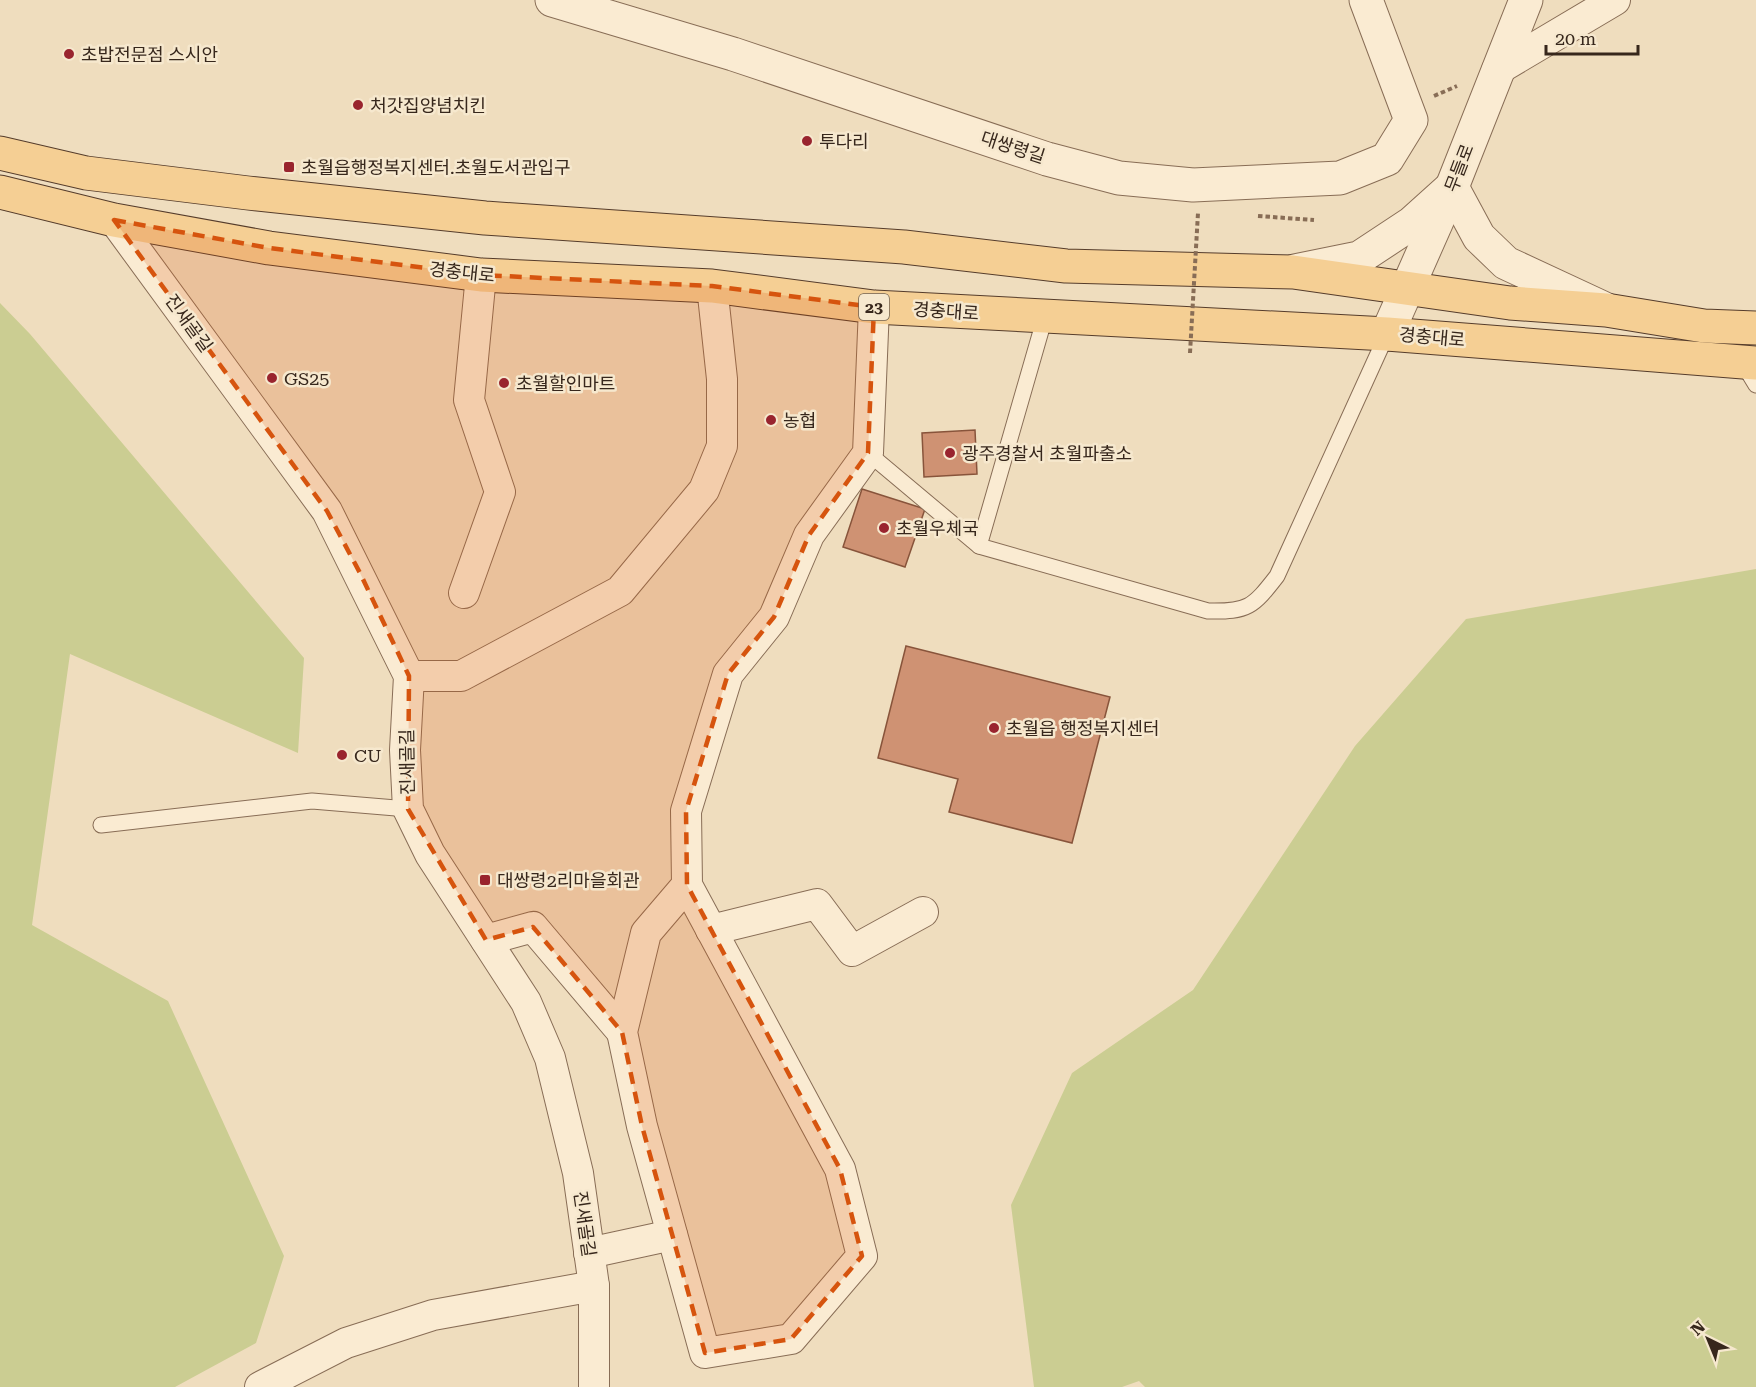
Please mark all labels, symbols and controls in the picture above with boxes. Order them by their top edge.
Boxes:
scale bar [1546,18,1638,56]
text: 20 m [1555,28,1596,49]
place label: 초밥전문점 스시안 [81,44,218,65]
marker: 초밥전문점 스시안 [62,47,76,61]
place label: 처갓집양념치킨 [370,95,486,116]
marker: 처갓집양념치킨 [351,98,365,112]
street label: 대쌍령길 [978,127,1048,167]
place label: 투다리 [819,131,869,152]
marker: 투다리 [800,134,814,148]
street label: 무들로 [1440,141,1478,195]
place label: 초월읍행정복지센터.초월도서관입구 [301,157,571,178]
marker: 초월읍행정복지센터.초월도서관입구 [282,160,296,174]
street label: 경충대로 [428,258,496,286]
street label: 진새골길 [161,290,217,356]
road number: 23 [859,294,889,320]
street label: 경충대로 [912,298,980,324]
street label: 경충대로 [1398,324,1466,350]
place label: GS25 [284,368,329,389]
marker: GS25 [265,371,279,385]
place label: 초월할인마트 [516,373,615,394]
marker: 초월할인마트 [497,376,511,390]
place label: 농협 [783,410,816,431]
marker: 농협 [764,413,778,427]
place label: 광주경찰서 초월파출소 [962,443,1132,464]
marker: 광주경찰서 초월파출소 [943,446,957,460]
place label: 초월우체국 [896,518,979,539]
marker: 초월우체국 [877,521,891,535]
place label: 초월읍 행정복지센터 [1006,718,1160,739]
marker: 초월읍 행정복지센터 [987,721,1001,735]
street label: 진새골길 [396,729,418,795]
place label: CU [354,745,381,766]
marker: CU [335,748,349,762]
place label: 대쌍령2리마을회관 [497,870,640,891]
marker: 대쌍령2리마을회관 [478,873,492,887]
street label: 진새골길 [570,1190,600,1258]
north arrow [1678,1309,1738,1369]
text: N [1687,1317,1709,1340]

